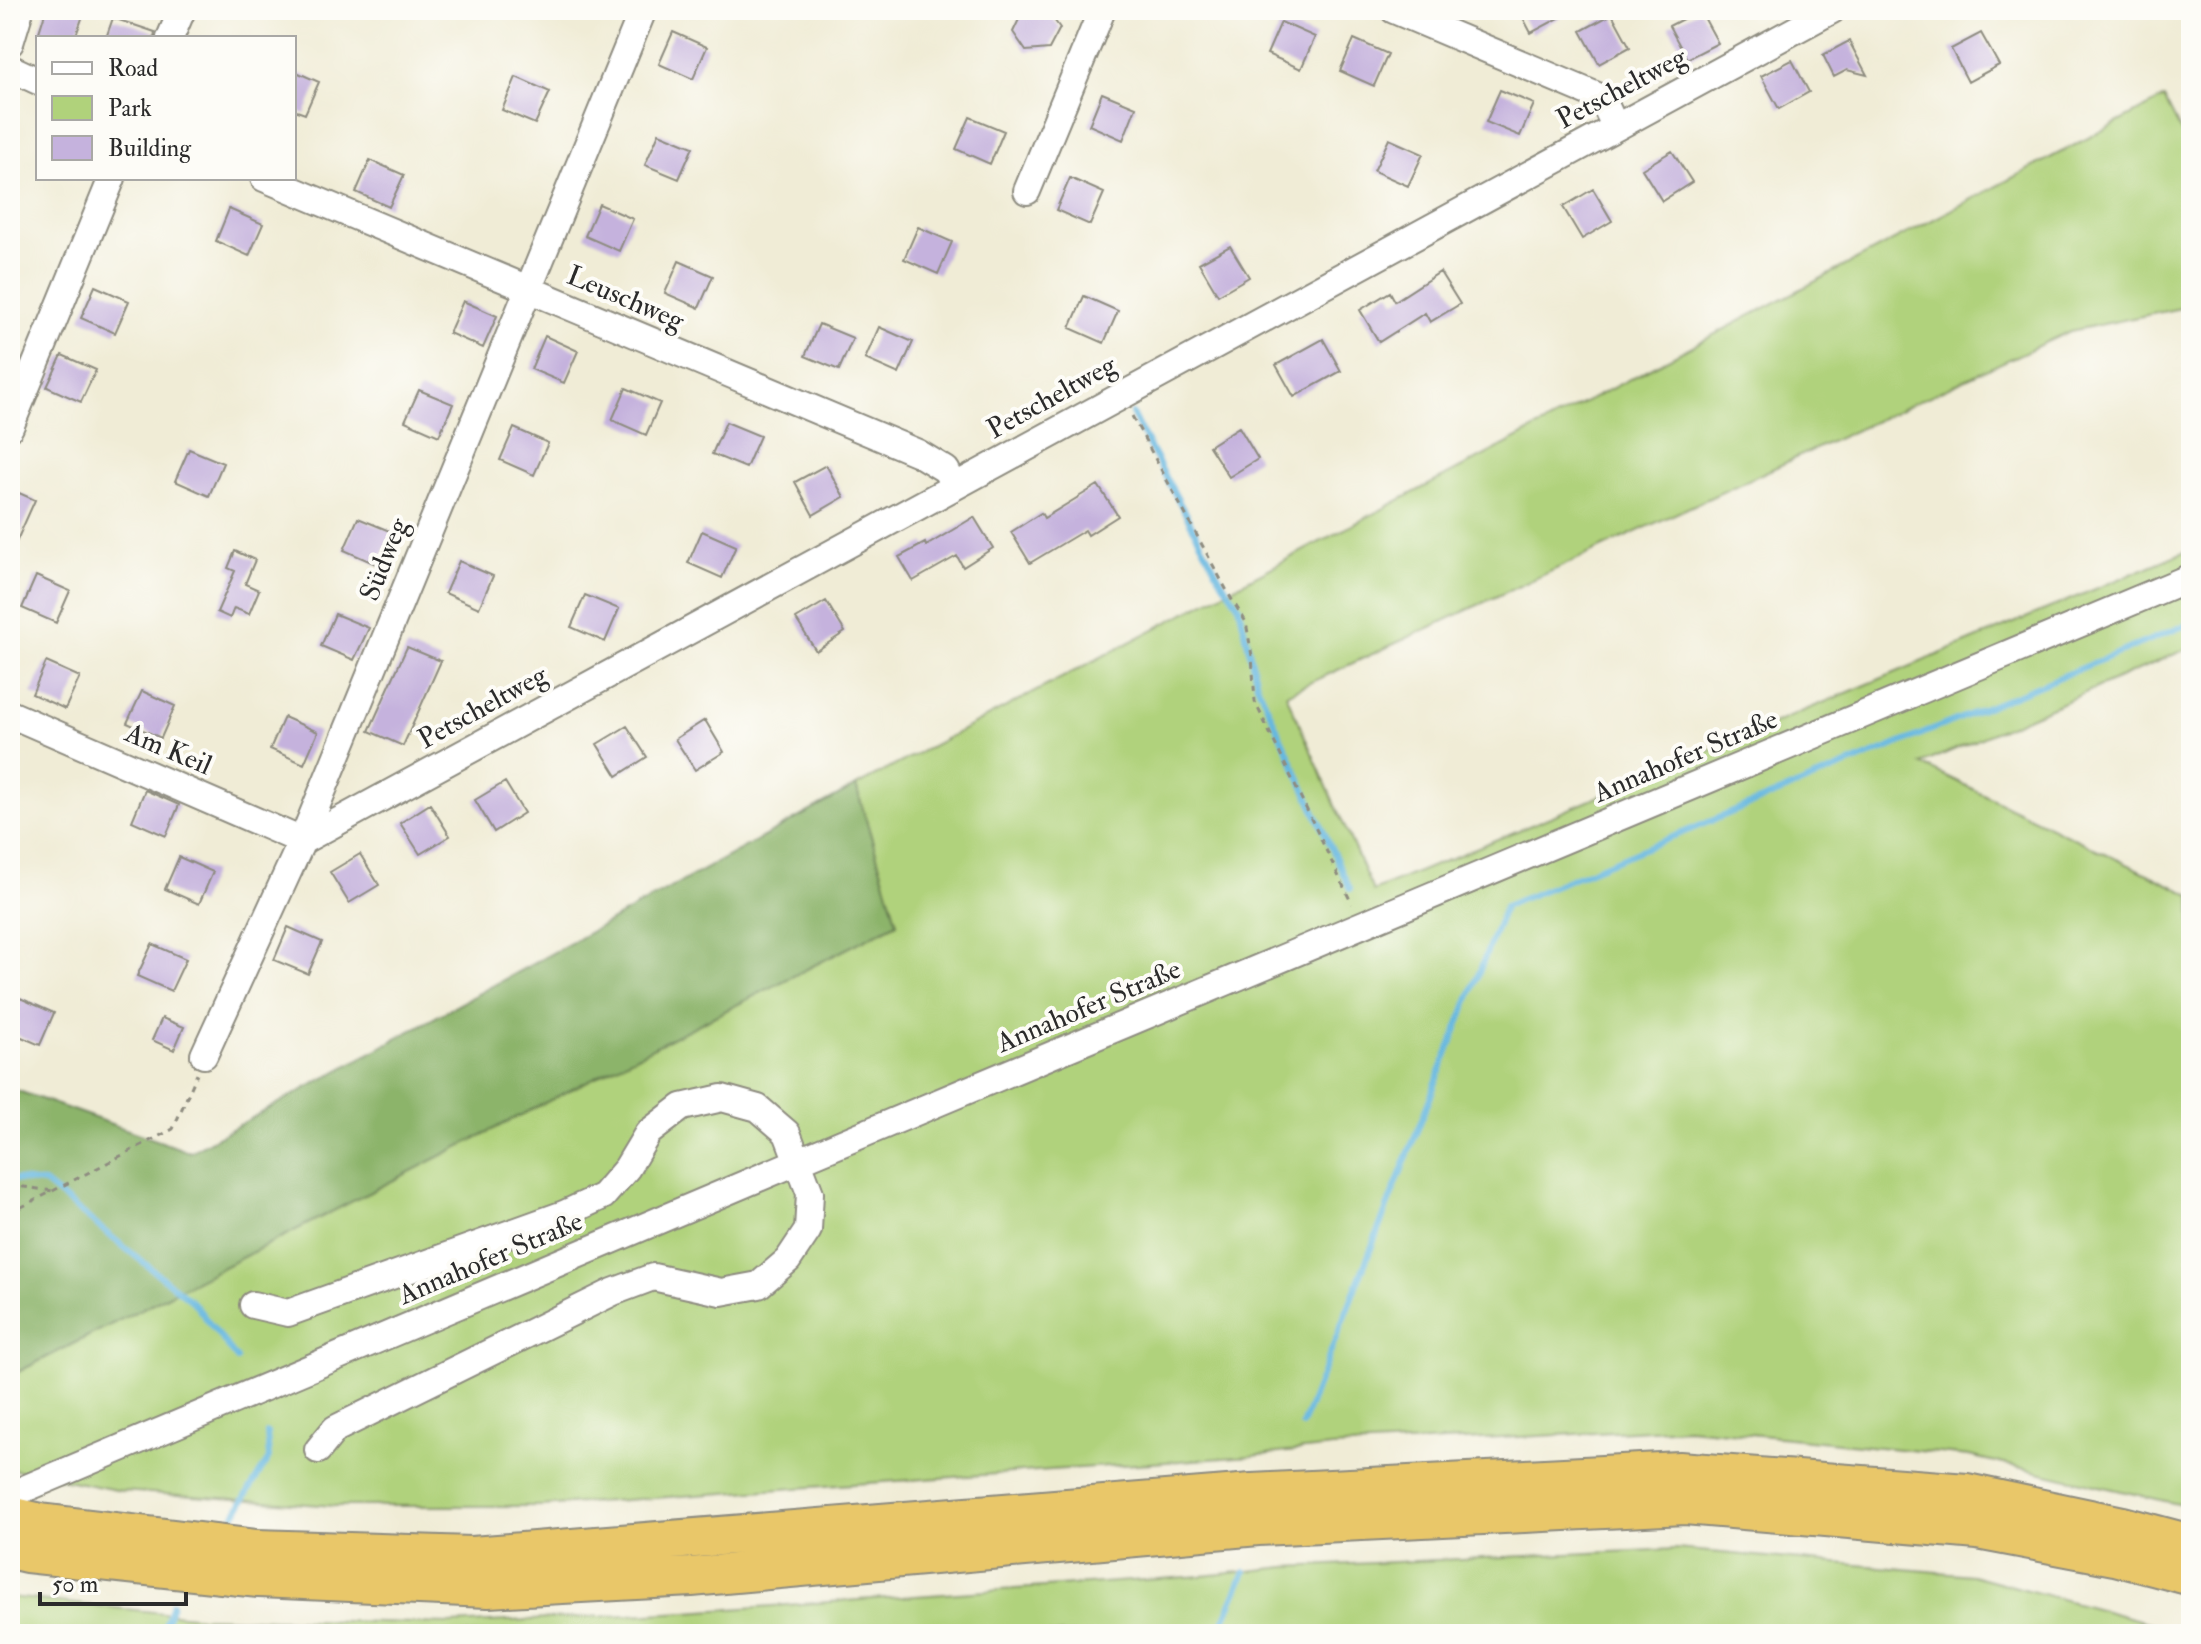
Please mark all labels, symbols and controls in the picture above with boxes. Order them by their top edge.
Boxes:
legend [36,36,296,180]
street label: Petscheltweg [1551,39,1694,137]
text: Road [108,53,158,84]
text: Park [108,93,152,124]
text: Building [108,133,192,164]
street label: Leuschweg [561,258,691,339]
street label: Petscheltweg [981,347,1124,447]
street label: Südweg [352,512,417,606]
street label: Petscheltweg [412,657,555,757]
street label: Annahofer Straße [1587,702,1783,811]
street label: Am Keil [119,715,217,783]
street label: Annahofer Straße [990,952,1186,1061]
street label: Annahofer Straße [392,1204,588,1313]
scale bar [40,1556,186,1606]
text: 50 m [52,1569,99,1600]

